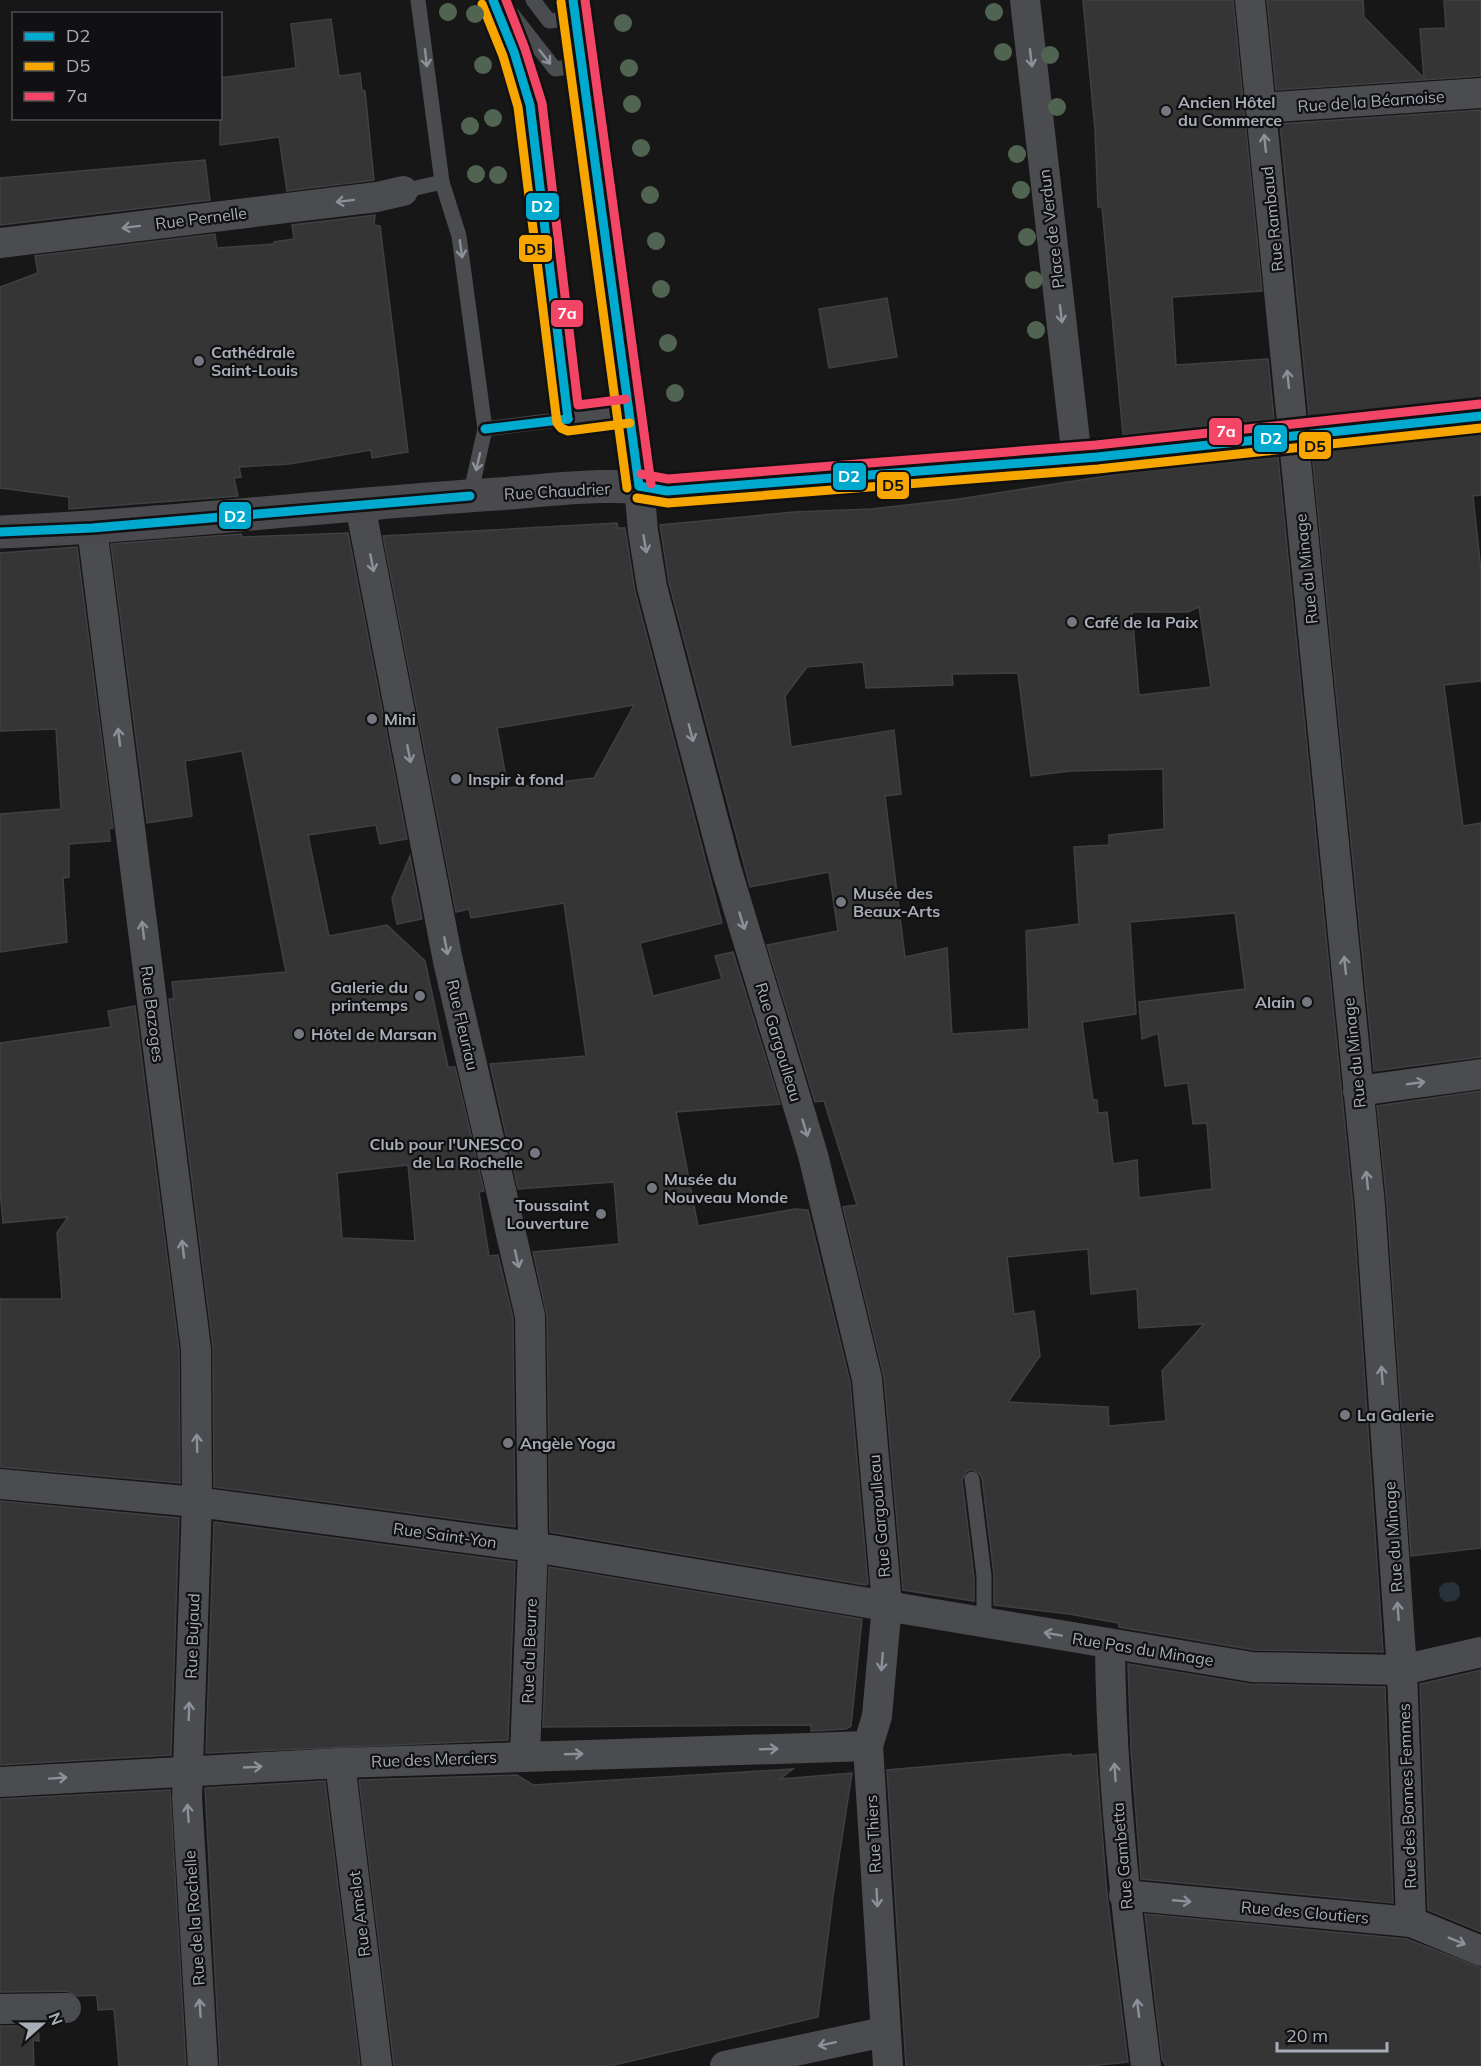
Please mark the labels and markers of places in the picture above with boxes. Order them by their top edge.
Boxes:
place label: Ancien Hôtel du Commerce [1178,92,1282,130]
marker: Ancien Hôtel du Commerce [1159,104,1173,118]
place label: Cathédrale Saint-Louis [211,342,298,380]
marker: Cathédrale Saint-Louis [192,354,206,368]
place label: Café de la Paix [1084,612,1198,632]
marker: Café de la Paix [1065,615,1079,629]
place label: Mini [384,709,416,729]
marker: Mini [365,712,379,726]
place label: Inspir à fond [468,769,564,789]
marker: Inspir à fond [449,772,463,786]
place label: Musée des Beaux-Arts [853,883,940,921]
marker: Musée des Beaux-Arts [834,895,848,909]
place label: Galerie du printemps [330,977,408,1015]
marker: Galerie du printemps [413,989,427,1003]
place label: Alain [1255,992,1295,1012]
marker: Alain [1300,995,1314,1009]
place label: Hôtel de Marsan [311,1024,437,1044]
marker: Hôtel de Marsan [292,1027,306,1041]
place label: Club pour l'UNESCO de La Rochelle [370,1134,523,1172]
marker: Club pour l'UNESCO de La Rochelle [528,1146,542,1160]
place label: Musée du Nouveau Monde [664,1169,788,1207]
marker: Musée du Nouveau Monde [645,1181,659,1195]
place label: Toussaint Louverture [507,1195,589,1233]
marker: Toussaint Louverture [594,1207,608,1221]
place label: La Galerie [1357,1405,1434,1425]
marker: La Galerie [1338,1408,1352,1422]
place label: Angèle Yoga [520,1433,616,1453]
marker: Angèle Yoga [501,1436,515,1450]

